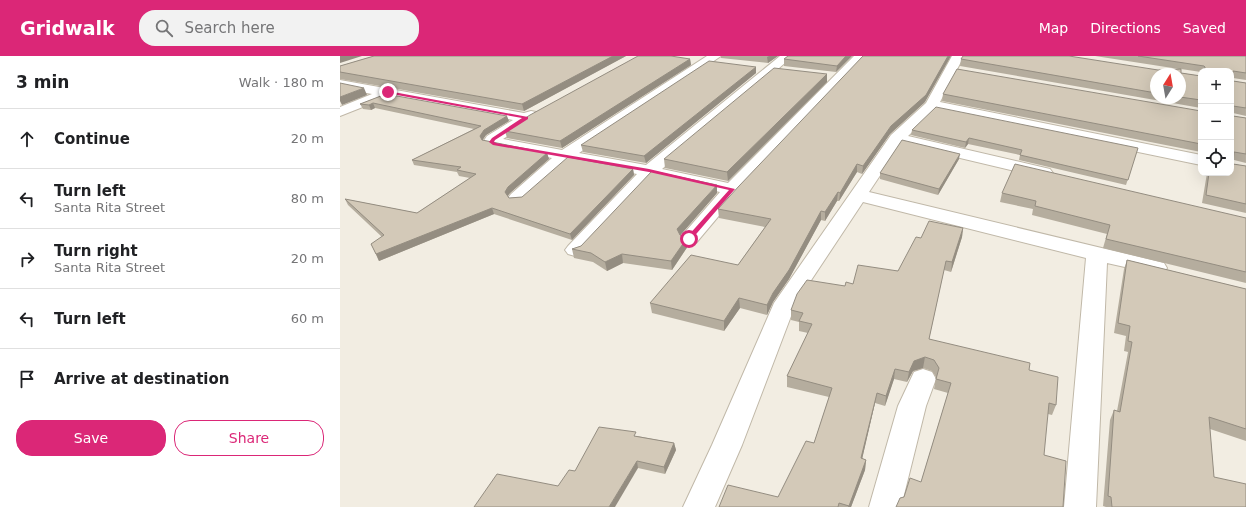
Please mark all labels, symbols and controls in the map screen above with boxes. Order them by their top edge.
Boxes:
search box [139,10,419,46]
text: Gridwalk [20,17,115,39]
icon: search [153,17,175,39]
text: Search here [185,19,275,37]
text: Map [1039,20,1068,36]
text: Directions [1090,20,1161,36]
text: Saved [1183,20,1226,36]
north arrow [1150,68,1186,104]
map controls [1198,68,1234,176]
button: + [1198,68,1234,104]
text: 3 min [16,72,69,92]
text: Walk · 180 m [239,75,324,90]
route end [379,83,397,101]
button: − [1198,104,1234,140]
icon: ahead [16,128,38,150]
text: Continue [54,130,130,148]
text: 20 m [291,131,324,146]
button: locate [1198,140,1234,176]
text: Turn left [54,182,126,200]
icon: left [16,188,38,210]
text: 80 m [291,191,324,206]
text: Santa Rita Street [54,200,165,215]
route start [680,230,698,248]
text: Turn right [54,242,138,260]
icon: right [16,248,38,270]
text: 20 m [291,251,324,266]
text: Santa Rita Street [54,260,165,275]
icon: left [16,308,38,330]
text: Turn left [54,310,126,328]
text: 60 m [291,311,324,326]
icon: arrive [16,368,38,390]
text: Arrive at destination [54,370,229,388]
button: Save [16,420,166,456]
button: Share [174,420,324,456]

